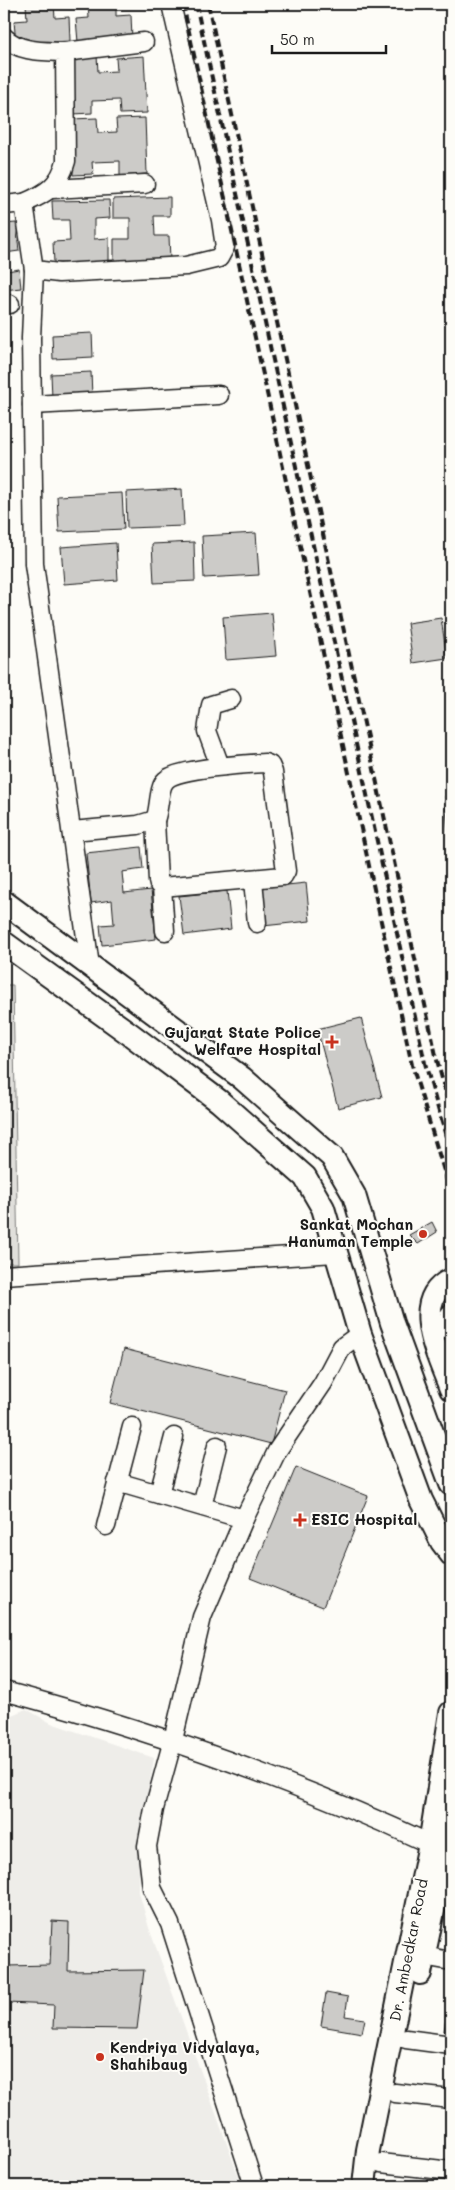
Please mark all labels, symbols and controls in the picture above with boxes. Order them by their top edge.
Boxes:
scale bar [272,22,386,54]
text: 50 m [280,29,315,49]
place label: Gujarat State Police Welfare Hospital [164,1022,321,1059]
marker: Gujarat State Police Welfare Hospital [325,1035,339,1049]
place label: Sankat Mochan Hanuman Temple [287,1214,413,1251]
marker: Sankat Mochan Hanuman Temple [417,1228,429,1240]
place label: ESIC Hospital [311,1509,417,1529]
marker: ESIC Hospital [293,1513,307,1527]
street label: Dr. Ambedkar Road [384,1877,432,2023]
place label: Kendriya Vidyalaya, Shahibaug [110,2037,260,2074]
marker: Kendriya Vidyalaya, Shahibaug [94,2051,106,2063]

